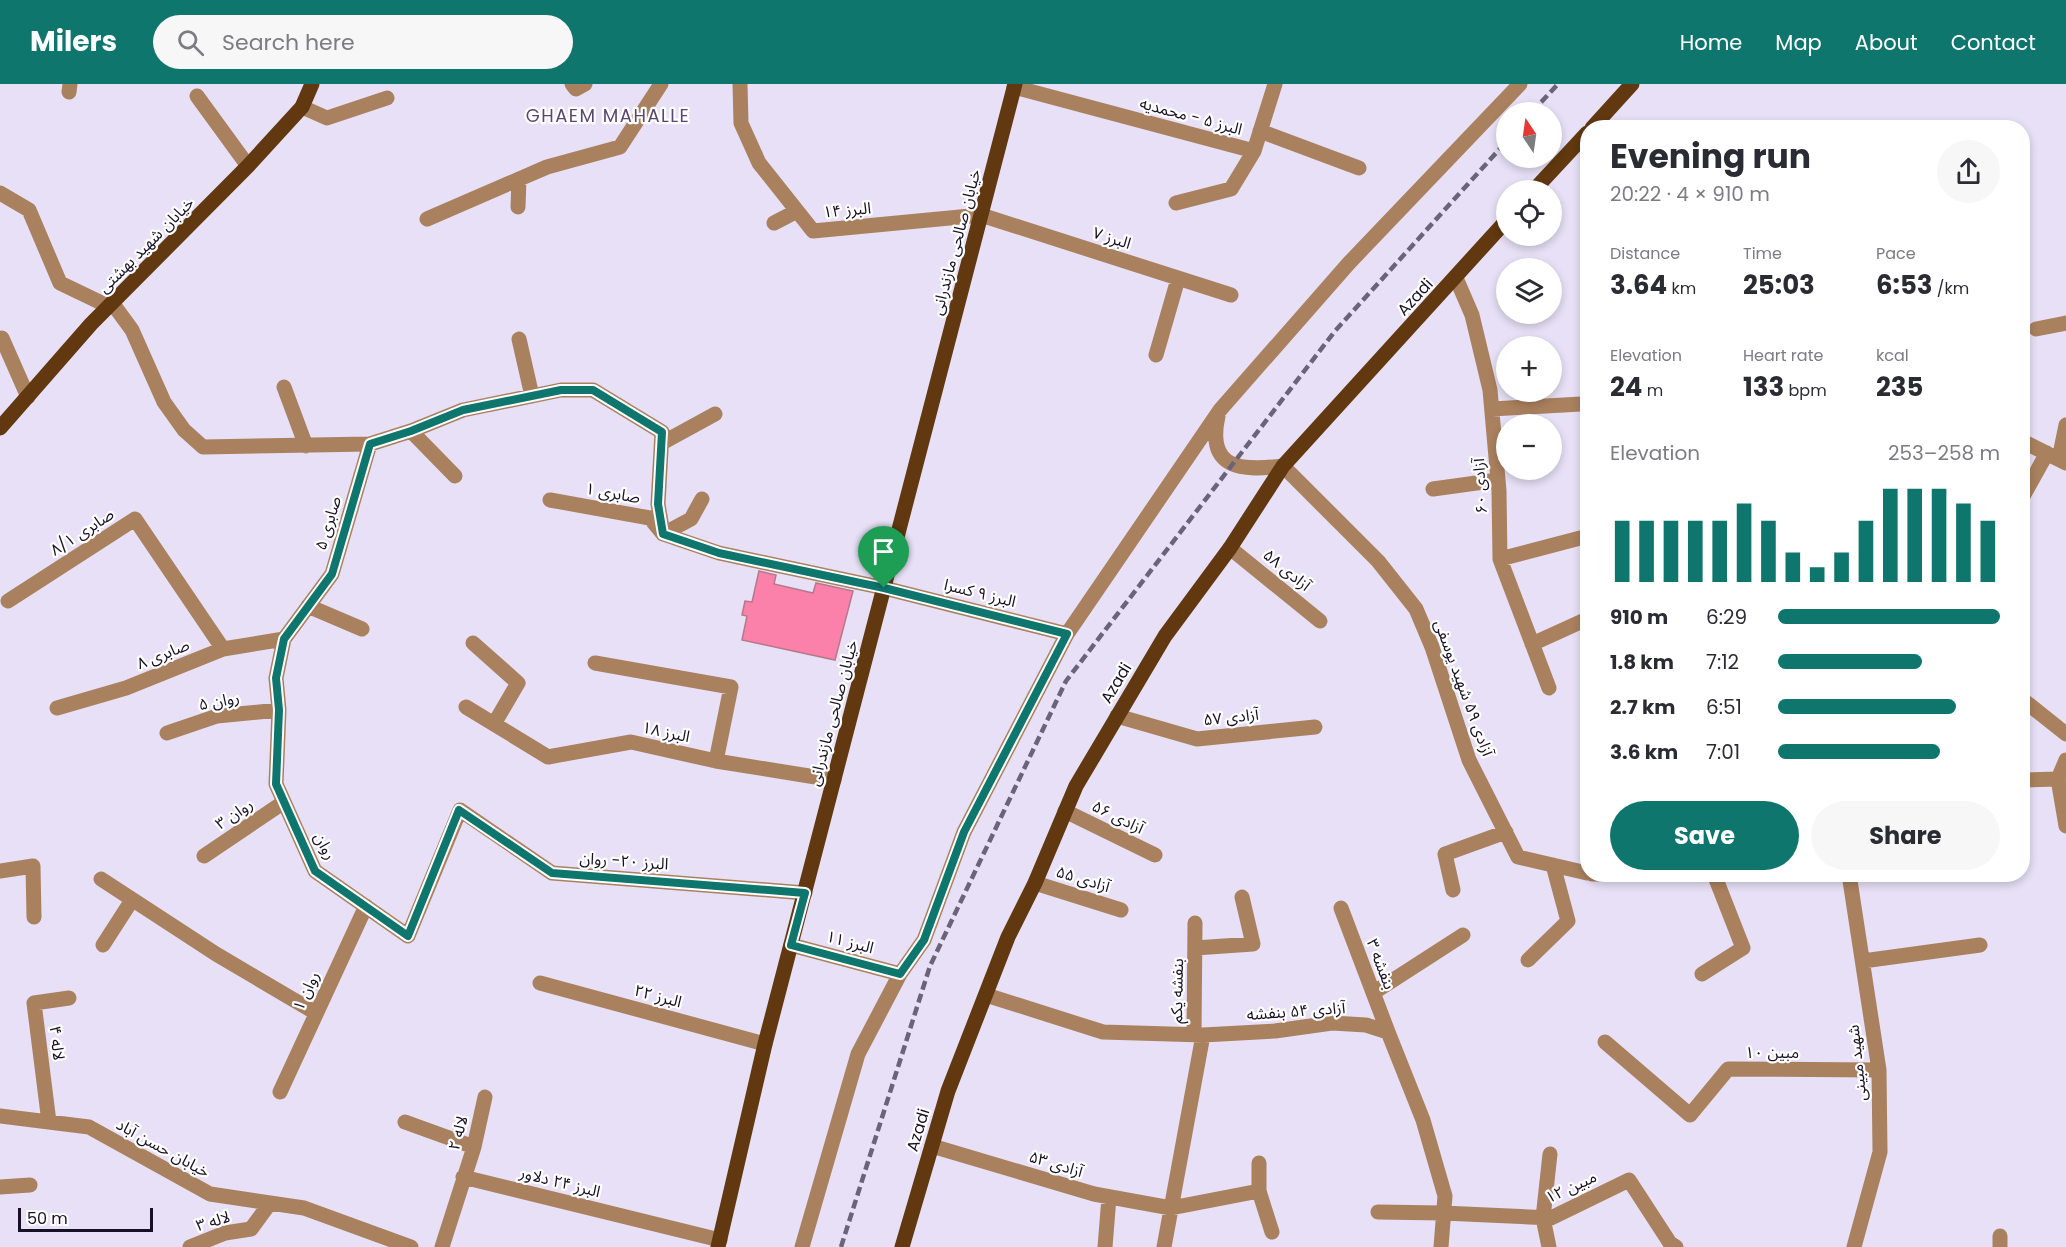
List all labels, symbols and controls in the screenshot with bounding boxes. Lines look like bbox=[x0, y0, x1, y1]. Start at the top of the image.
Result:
search box bbox=[153, 15, 573, 69]
text: Milers bbox=[30, 22, 117, 61]
icon: search bbox=[174, 26, 207, 59]
text: Search here bbox=[222, 27, 355, 58]
text: Home bbox=[1680, 28, 1742, 57]
text: Map bbox=[1775, 28, 1822, 57]
text: About bbox=[1855, 28, 1918, 57]
text: Contact bbox=[1951, 28, 2036, 57]
street label: البرز ۵ - محمدیه bbox=[1137, 91, 1245, 141]
north arrow bbox=[1496, 102, 1562, 168]
map controls bbox=[1496, 102, 1562, 480]
district label: GHAEM MAHALLE bbox=[526, 103, 690, 128]
text: Evening run bbox=[1610, 133, 1811, 180]
button: share bbox=[1937, 140, 2000, 203]
street label: خیابان صالحی مازندرانی bbox=[925, 166, 987, 318]
button: locate bbox=[1496, 180, 1562, 246]
text: 20:22 · 4 × 910 m bbox=[1610, 180, 1770, 208]
street label: خیابان شهید بهشتی bbox=[93, 192, 199, 298]
street label: البرز ۱۴ bbox=[822, 196, 872, 224]
street label: البرز ۷ bbox=[1090, 221, 1134, 255]
text: Distance bbox=[1610, 242, 1680, 265]
text: Time bbox=[1743, 242, 1782, 265]
text: Pace bbox=[1876, 242, 1916, 265]
button: layers bbox=[1496, 258, 1562, 324]
text: 3.64 bbox=[1610, 267, 1667, 303]
text: 25:03 bbox=[1743, 267, 1815, 303]
text: 6:53 bbox=[1876, 267, 1933, 303]
street label: Azadi bbox=[1392, 273, 1438, 321]
text: km bbox=[1667, 277, 1696, 300]
text: /km bbox=[1933, 277, 1969, 300]
button: + bbox=[1496, 336, 1562, 402]
text: Elevation bbox=[1610, 344, 1682, 367]
text: Heart rate bbox=[1743, 344, 1823, 367]
text: kcal bbox=[1876, 344, 1909, 367]
text: 24 bbox=[1610, 369, 1642, 405]
text: 133 bbox=[1743, 369, 1784, 405]
text: 235 bbox=[1876, 369, 1923, 405]
text: m bbox=[1642, 379, 1663, 402]
text: bpm bbox=[1784, 379, 1827, 402]
button: − bbox=[1496, 414, 1562, 480]
text: Elevation bbox=[1610, 439, 1700, 467]
text: 253–258 m bbox=[1888, 439, 2000, 467]
street label: آزادی ۶۰ bbox=[1467, 456, 1493, 514]
street label: صابری ۱ bbox=[584, 477, 642, 509]
street label: صابری ۵ bbox=[309, 493, 347, 553]
street label: صابری ۸/۱ bbox=[45, 503, 119, 561]
pin bbox=[858, 526, 909, 588]
icon: arrive bbox=[867, 535, 900, 568]
street label: آزادی ۵۸ bbox=[1258, 544, 1317, 597]
street label: البرز ۹ کسرا bbox=[942, 573, 1018, 613]
text: 910 m bbox=[1610, 603, 1668, 631]
text: 6:29 bbox=[1706, 603, 1747, 631]
street label: آزادی ۵۹ شهید یوسفی bbox=[1429, 617, 1500, 761]
street label: صابری ۸ bbox=[133, 633, 193, 675]
street label: خیابان صالحی مازندرانی bbox=[802, 637, 864, 789]
text: 1.8 km bbox=[1610, 648, 1674, 676]
text: 7:12 bbox=[1706, 648, 1739, 676]
street label: Azadi bbox=[1095, 658, 1137, 708]
street label: روان ۵ bbox=[197, 686, 241, 716]
text: 2.7 km bbox=[1610, 693, 1676, 721]
text: 6:51 bbox=[1706, 693, 1742, 721]
street label: آزادی ۵۷ bbox=[1202, 703, 1261, 731]
street label: البرز ۱۸ bbox=[640, 716, 692, 748]
text: 3.6 km bbox=[1610, 738, 1678, 766]
text: 7:01 bbox=[1706, 738, 1740, 766]
street label: روان ۳ bbox=[210, 793, 258, 835]
street label: آزادی ۵۶ bbox=[1088, 795, 1149, 840]
button: Save bbox=[1610, 801, 1799, 870]
button: Share bbox=[1811, 801, 2000, 870]
street label: روان bbox=[308, 828, 342, 864]
street label: البرز ۲۰- روان bbox=[579, 846, 669, 876]
street label: آزادی ۵۵ bbox=[1053, 860, 1114, 898]
street label: البرز ۱۱ bbox=[824, 925, 876, 959]
street label: بنفشه ۳ bbox=[1361, 935, 1401, 993]
street label: بنفشه یکم bbox=[1165, 958, 1190, 1024]
street label: روان ۱ bbox=[287, 967, 325, 1015]
street label: البرز ۲۲ bbox=[632, 979, 684, 1013]
street label: آزادی ۵۴ بنفشه bbox=[1246, 996, 1347, 1026]
street label: لاله ۴ bbox=[43, 1024, 71, 1062]
street label: شهید مبینی bbox=[1842, 1024, 1872, 1102]
street label: مبین ۱۰ bbox=[1745, 1041, 1799, 1064]
street label: Azadi bbox=[901, 1106, 935, 1154]
street label: خیابان حسن آباد bbox=[112, 1113, 214, 1183]
street label: لاله ۲ bbox=[442, 1113, 474, 1153]
street label: آزادی ۵۳ bbox=[1026, 1145, 1087, 1183]
street label: البرز ۲۴ دلاور bbox=[516, 1161, 603, 1203]
street label: مبین ۱۲ bbox=[1542, 1165, 1600, 1209]
scale bar bbox=[18, 1205, 153, 1232]
street label: لاله ۳ bbox=[193, 1205, 233, 1237]
text: 50 m bbox=[27, 1207, 68, 1230]

